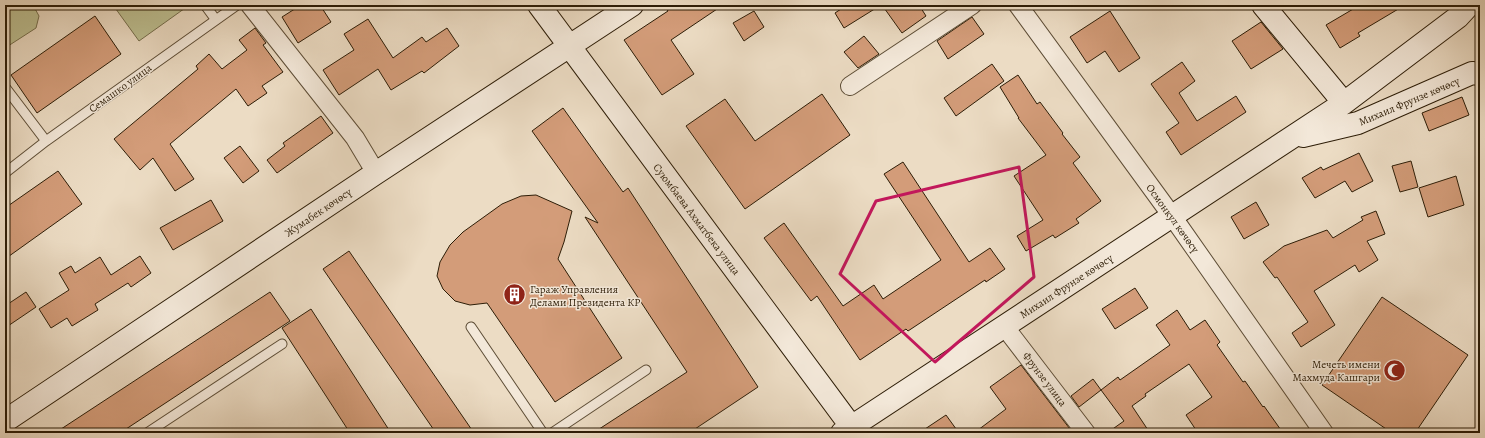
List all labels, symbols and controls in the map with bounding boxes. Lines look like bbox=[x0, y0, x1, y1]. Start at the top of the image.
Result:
street label: Семашко улица bbox=[86, 60, 156, 116]
street label: Михаил Фрунзе көчөсү bbox=[1356, 73, 1463, 130]
street label: Суюмбаева Ахматбека улица bbox=[650, 160, 744, 279]
street label: Осмонкул көчөсү bbox=[1142, 181, 1203, 257]
street label: Жумабек көчөсү bbox=[282, 184, 355, 240]
street label: Михаил Фрунзе көчөсү bbox=[1017, 250, 1117, 322]
building icon: Гараж Управления Делами Президента КР bbox=[502, 282, 528, 308]
place label: Гараж Управления Делами Президента КР bbox=[530, 282, 640, 310]
street label: Фрунзе улица bbox=[1019, 349, 1071, 410]
place label: Мечеть имени Махмуда Кашгари bbox=[1292, 357, 1380, 385]
mosque icon: Мечеть имени Махмуда Кашгари bbox=[1382, 357, 1408, 383]

